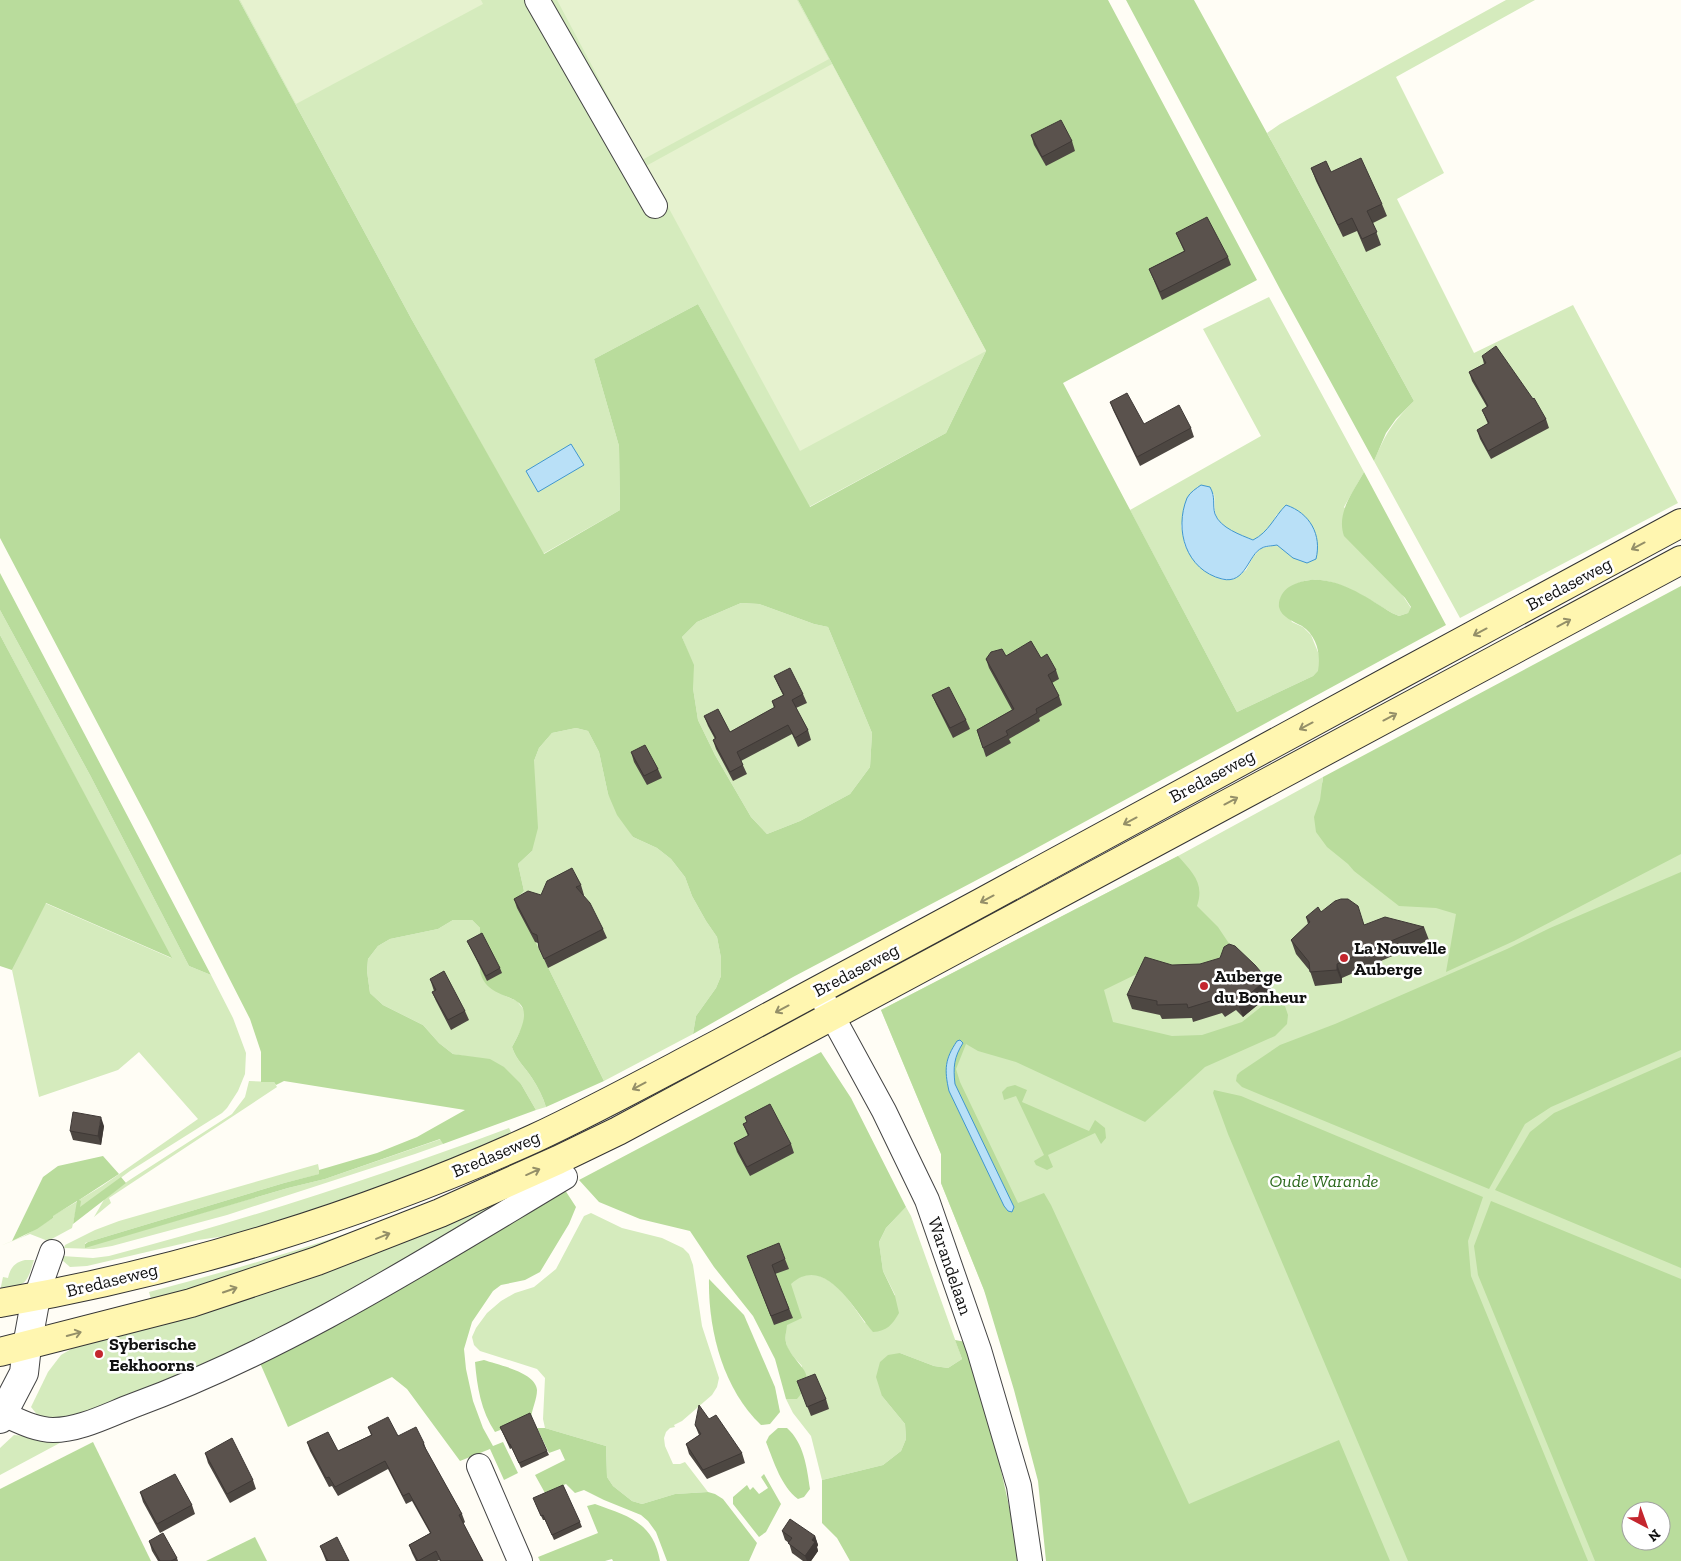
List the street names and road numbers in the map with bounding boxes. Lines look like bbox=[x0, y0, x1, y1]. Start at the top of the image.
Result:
street label: Bredaseweg bbox=[1523, 552, 1616, 616]
street label: Bredaseweg bbox=[1166, 744, 1259, 808]
street label: Bredaseweg bbox=[810, 938, 903, 1002]
street label: Bredaseweg bbox=[449, 1126, 543, 1182]
street label: Warandelaan bbox=[923, 1214, 977, 1318]
street label: Bredaseweg bbox=[64, 1258, 160, 1302]

